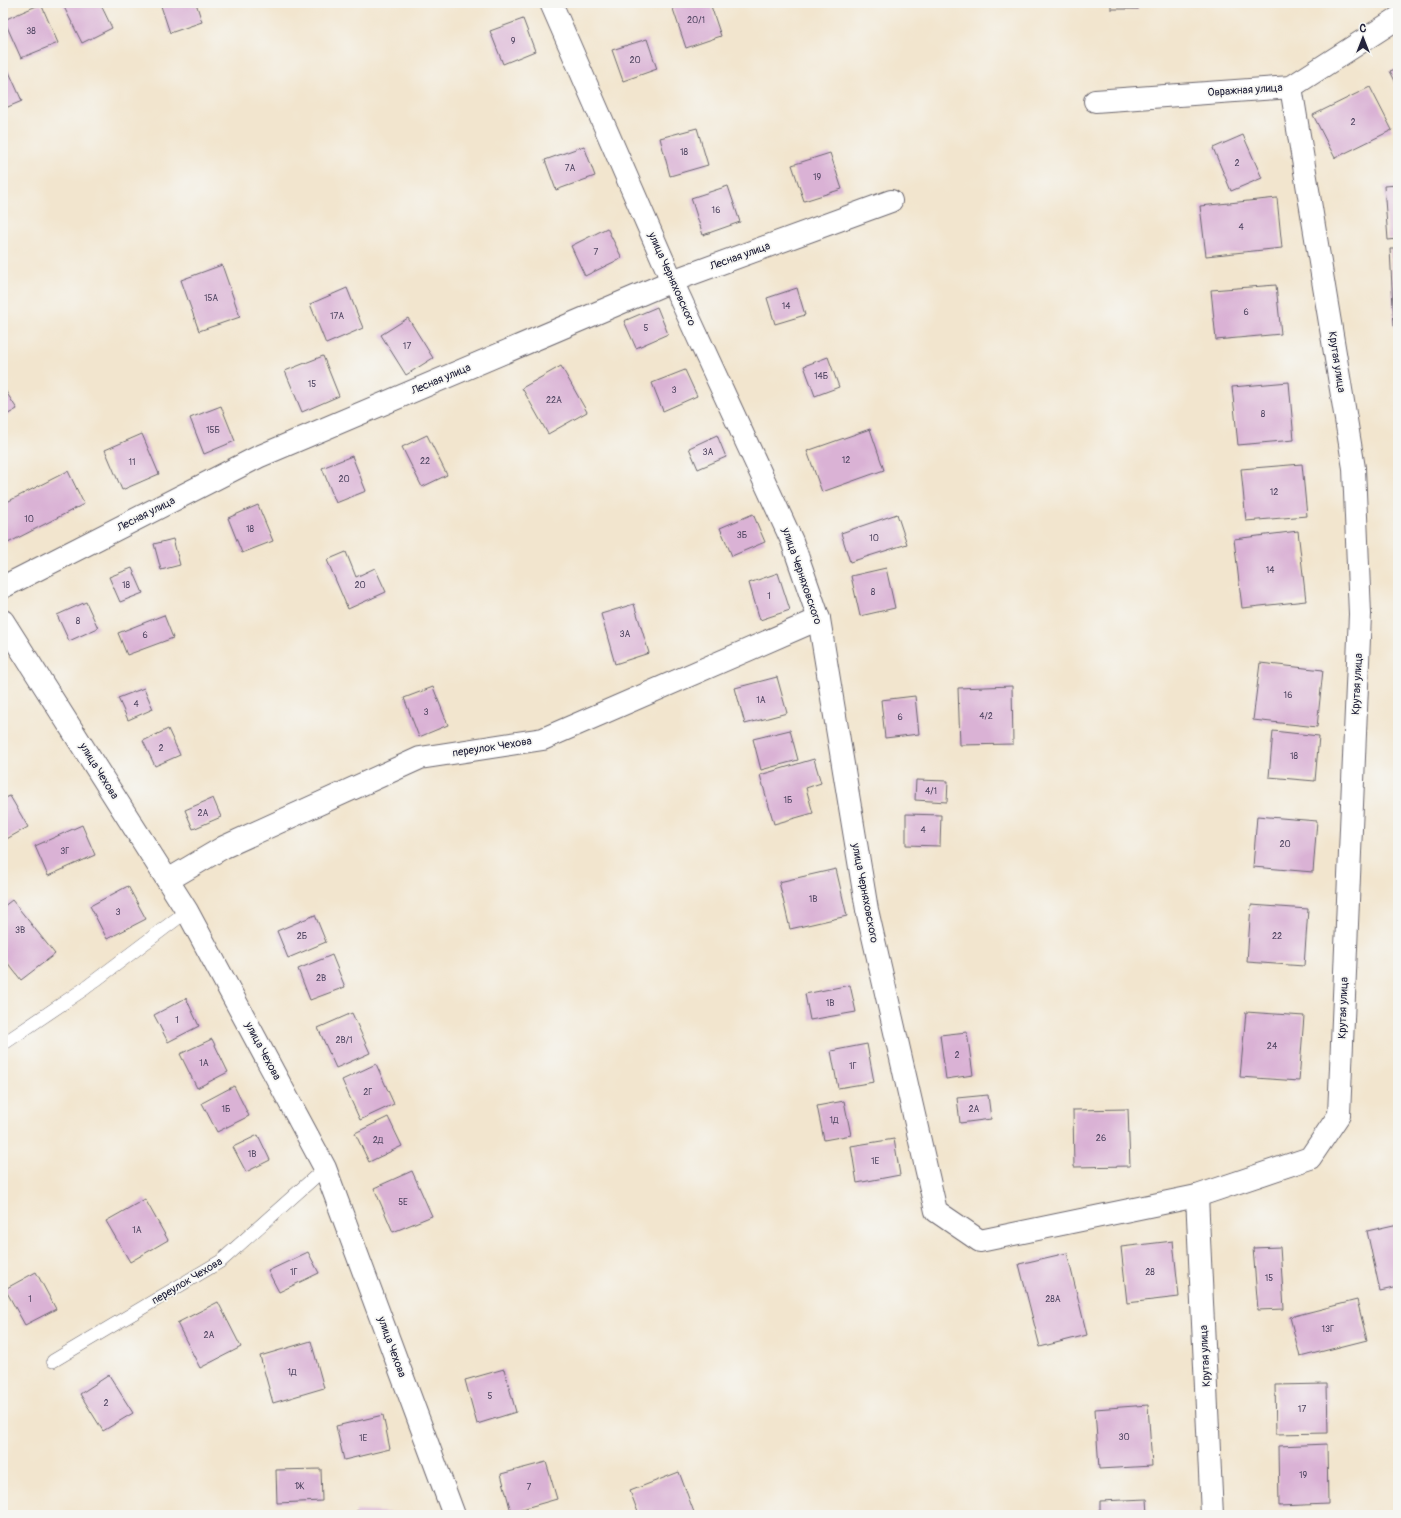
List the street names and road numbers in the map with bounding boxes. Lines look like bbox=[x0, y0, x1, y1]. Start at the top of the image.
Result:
street label: Овражная улица bbox=[1207, 81, 1283, 99]
street label: улица Черняховского bbox=[645, 229, 699, 328]
street label: Лесная улица bbox=[707, 239, 772, 273]
street label: Крутая улица bbox=[1326, 330, 1348, 394]
street label: Лесная улица bbox=[408, 361, 473, 398]
street label: Лесная улица bbox=[114, 494, 177, 535]
street label: улица Черняховского bbox=[779, 525, 825, 626]
street label: Крутая улица bbox=[1349, 653, 1365, 715]
street label: переулок Чехова bbox=[451, 734, 533, 760]
street label: улица Чехова bbox=[76, 740, 121, 801]
street label: улица Черняховского bbox=[849, 841, 881, 944]
street label: Крутая улица bbox=[1335, 977, 1351, 1039]
street label: улица Чехова bbox=[242, 1019, 284, 1082]
street label: переулок Чехова bbox=[149, 1255, 225, 1307]
street label: улица Чехова bbox=[375, 1314, 409, 1379]
street label: Крутая улица bbox=[1197, 1325, 1213, 1387]

